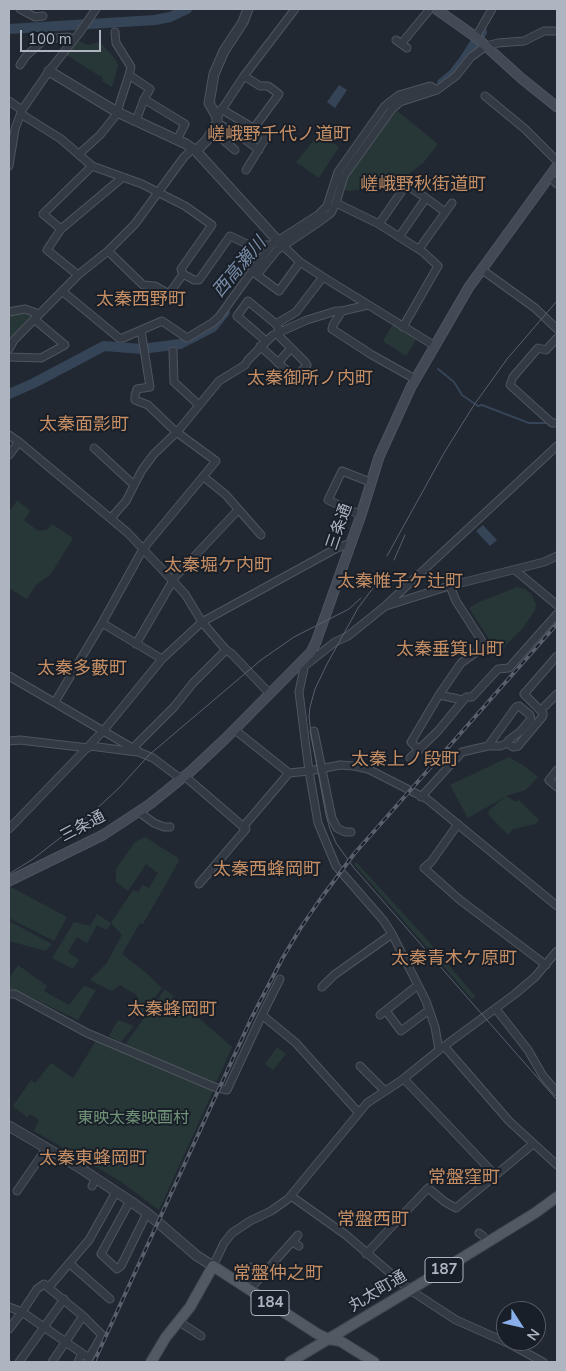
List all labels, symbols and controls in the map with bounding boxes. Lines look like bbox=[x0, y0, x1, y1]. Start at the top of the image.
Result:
scale bar bbox=[22, 20, 104, 52]
text: 100 m bbox=[28, 29, 72, 49]
district label: 嵯峨野千代ノ道町 bbox=[207, 125, 351, 147]
district label: 嵯峨野秋街道町 bbox=[360, 175, 486, 197]
water label: 西高瀬川 bbox=[209, 233, 271, 303]
district label: 太秦西野町 bbox=[96, 290, 186, 312]
district label: 太秦御所ノ内町 bbox=[247, 369, 373, 391]
district label: 太秦面影町 bbox=[39, 415, 129, 437]
street label: 三条通 bbox=[323, 501, 357, 553]
district label: 太秦堀ケ内町 bbox=[164, 556, 272, 578]
district label: 太秦帷子ケ辻町 bbox=[337, 572, 463, 594]
district label: 太秦垂箕山町 bbox=[396, 640, 504, 662]
district label: 太秦多藪町 bbox=[37, 659, 127, 681]
district label: 太秦上ノ段町 bbox=[351, 750, 459, 772]
street label: 三条通 bbox=[57, 807, 109, 847]
district label: 太秦西蜂岡町 bbox=[213, 860, 321, 882]
district label: 太秦青木ケ原町 bbox=[391, 949, 517, 971]
district label: 太秦蜂岡町 bbox=[127, 1000, 217, 1022]
park label: 東映太秦映画村 bbox=[77, 1109, 189, 1129]
district label: 太秦東蜂岡町 bbox=[39, 1149, 147, 1171]
district label: 常盤窪町 bbox=[428, 1168, 500, 1190]
district label: 常盤西町 bbox=[337, 1210, 409, 1232]
road number: 187 bbox=[425, 1258, 463, 1282]
district label: 常盤仲之町 bbox=[233, 1264, 323, 1286]
street label: 丸太町通 bbox=[346, 1267, 410, 1317]
road number: 184 bbox=[251, 1290, 289, 1316]
north arrow bbox=[496, 1301, 546, 1351]
text: N bbox=[522, 1325, 544, 1344]

